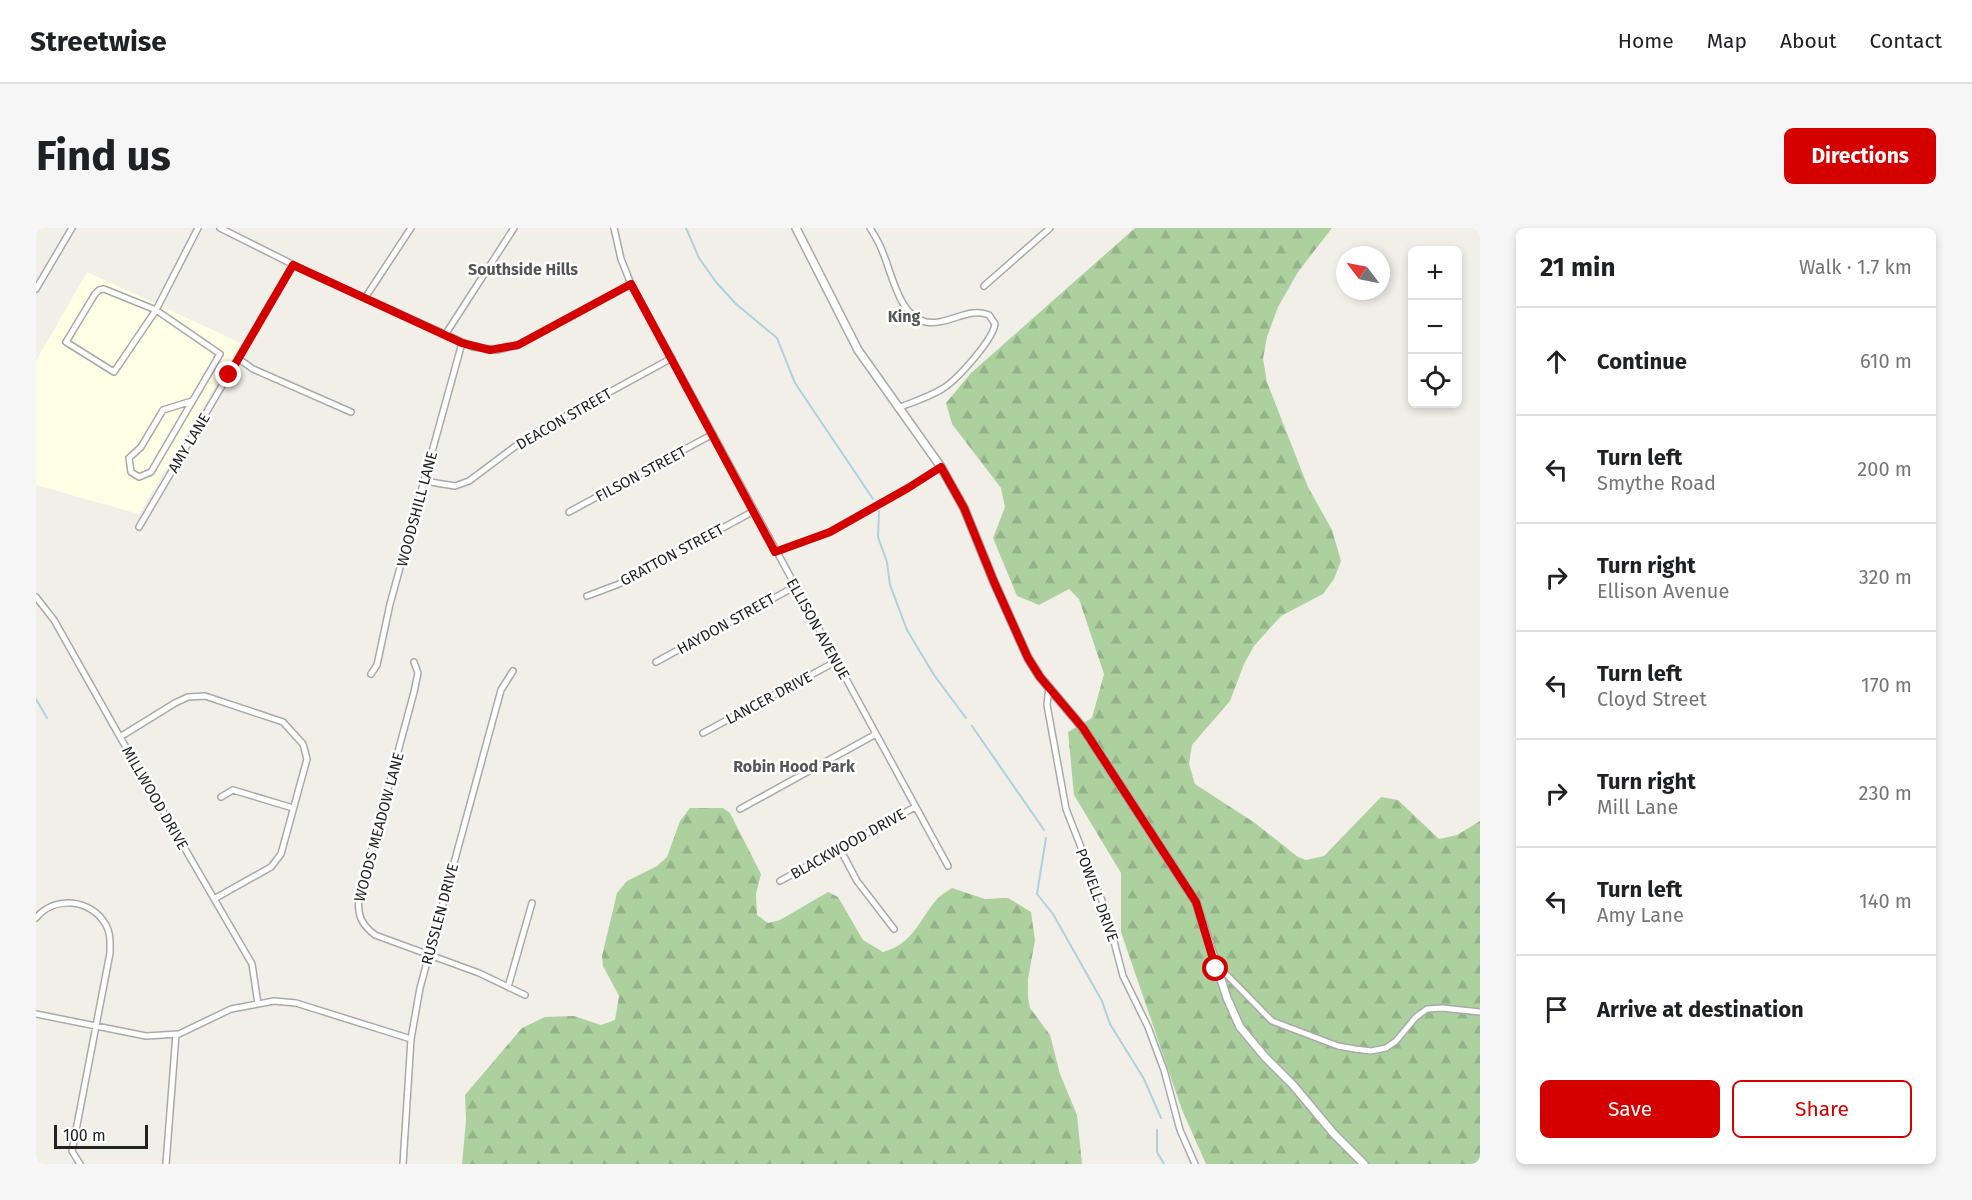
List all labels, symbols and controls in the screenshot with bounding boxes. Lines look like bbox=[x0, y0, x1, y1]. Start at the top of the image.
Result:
text: Streetwise bbox=[30, 25, 167, 58]
text: Home bbox=[1618, 28, 1674, 54]
text: Map bbox=[1707, 28, 1747, 54]
text: About bbox=[1780, 28, 1837, 54]
text: Contact bbox=[1870, 28, 1942, 54]
button: Directions bbox=[1784, 128, 1936, 184]
text: Find us bbox=[36, 131, 171, 181]
north arrow bbox=[1336, 246, 1390, 300]
map controls bbox=[1408, 246, 1462, 408]
button: + bbox=[1408, 246, 1462, 300]
text: 21 min bbox=[1540, 252, 1615, 283]
text: Walk · 1.7 km bbox=[1799, 255, 1912, 279]
district label: Southside Hills bbox=[468, 260, 578, 279]
button: − bbox=[1408, 300, 1462, 354]
district label: King bbox=[888, 307, 921, 326]
icon: ahead bbox=[1540, 345, 1573, 378]
text: Continue bbox=[1597, 348, 1687, 375]
text: 610 m bbox=[1860, 349, 1912, 373]
button: locate bbox=[1408, 354, 1462, 408]
route end bbox=[215, 361, 241, 387]
street label: DEACON STREET bbox=[513, 384, 615, 454]
street label: AMY LANE bbox=[164, 410, 214, 476]
street label: FILSON STREET bbox=[592, 442, 690, 505]
text: Turn left bbox=[1597, 444, 1682, 471]
street label: WOODSHILL LANE bbox=[393, 449, 441, 569]
icon: left bbox=[1540, 453, 1573, 486]
text: 200 m bbox=[1857, 457, 1912, 481]
text: Smythe Road bbox=[1597, 471, 1716, 495]
street label: GRATTON STREET bbox=[617, 520, 727, 590]
text: Turn right bbox=[1597, 552, 1696, 579]
icon: right bbox=[1540, 561, 1573, 594]
text: 320 m bbox=[1859, 565, 1912, 589]
street label: ELLISON AVENUE bbox=[783, 575, 853, 683]
text: Ellison Avenue bbox=[1597, 579, 1729, 603]
street label: HAYDON STREET bbox=[674, 590, 778, 658]
text: Turn left bbox=[1597, 660, 1682, 687]
street label: LANCER DRIVE bbox=[723, 668, 815, 728]
icon: left bbox=[1540, 669, 1573, 702]
text: 170 m bbox=[1861, 673, 1912, 697]
text: Cloyd Street bbox=[1597, 687, 1707, 711]
street label: MILLWOOD DRIVE bbox=[118, 743, 192, 853]
street label: WOODS MEADOW LANE bbox=[350, 750, 408, 904]
district label: Robin Hood Park bbox=[733, 757, 855, 776]
text: Turn right bbox=[1597, 768, 1696, 795]
icon: right bbox=[1540, 777, 1573, 810]
text: 230 m bbox=[1859, 781, 1912, 805]
text: Mill Lane bbox=[1597, 795, 1678, 819]
street label: BLACKWOOD DRIVE bbox=[787, 805, 909, 883]
street label: POWELL DRIVE bbox=[1072, 846, 1122, 944]
street label: RUSSLEN DRIVE bbox=[418, 861, 462, 967]
text: Turn left bbox=[1597, 876, 1682, 903]
icon: left bbox=[1540, 885, 1573, 918]
text: 140 m bbox=[1859, 889, 1912, 913]
text: Amy Lane bbox=[1597, 903, 1684, 927]
route start bbox=[1202, 955, 1228, 981]
icon: arrive bbox=[1540, 993, 1573, 1026]
text: Arrive at destination bbox=[1597, 996, 1804, 1023]
button: Save bbox=[1540, 1080, 1720, 1138]
button: Share bbox=[1732, 1080, 1912, 1138]
scale bar bbox=[54, 1122, 148, 1150]
text: 100 m bbox=[63, 1126, 106, 1145]

